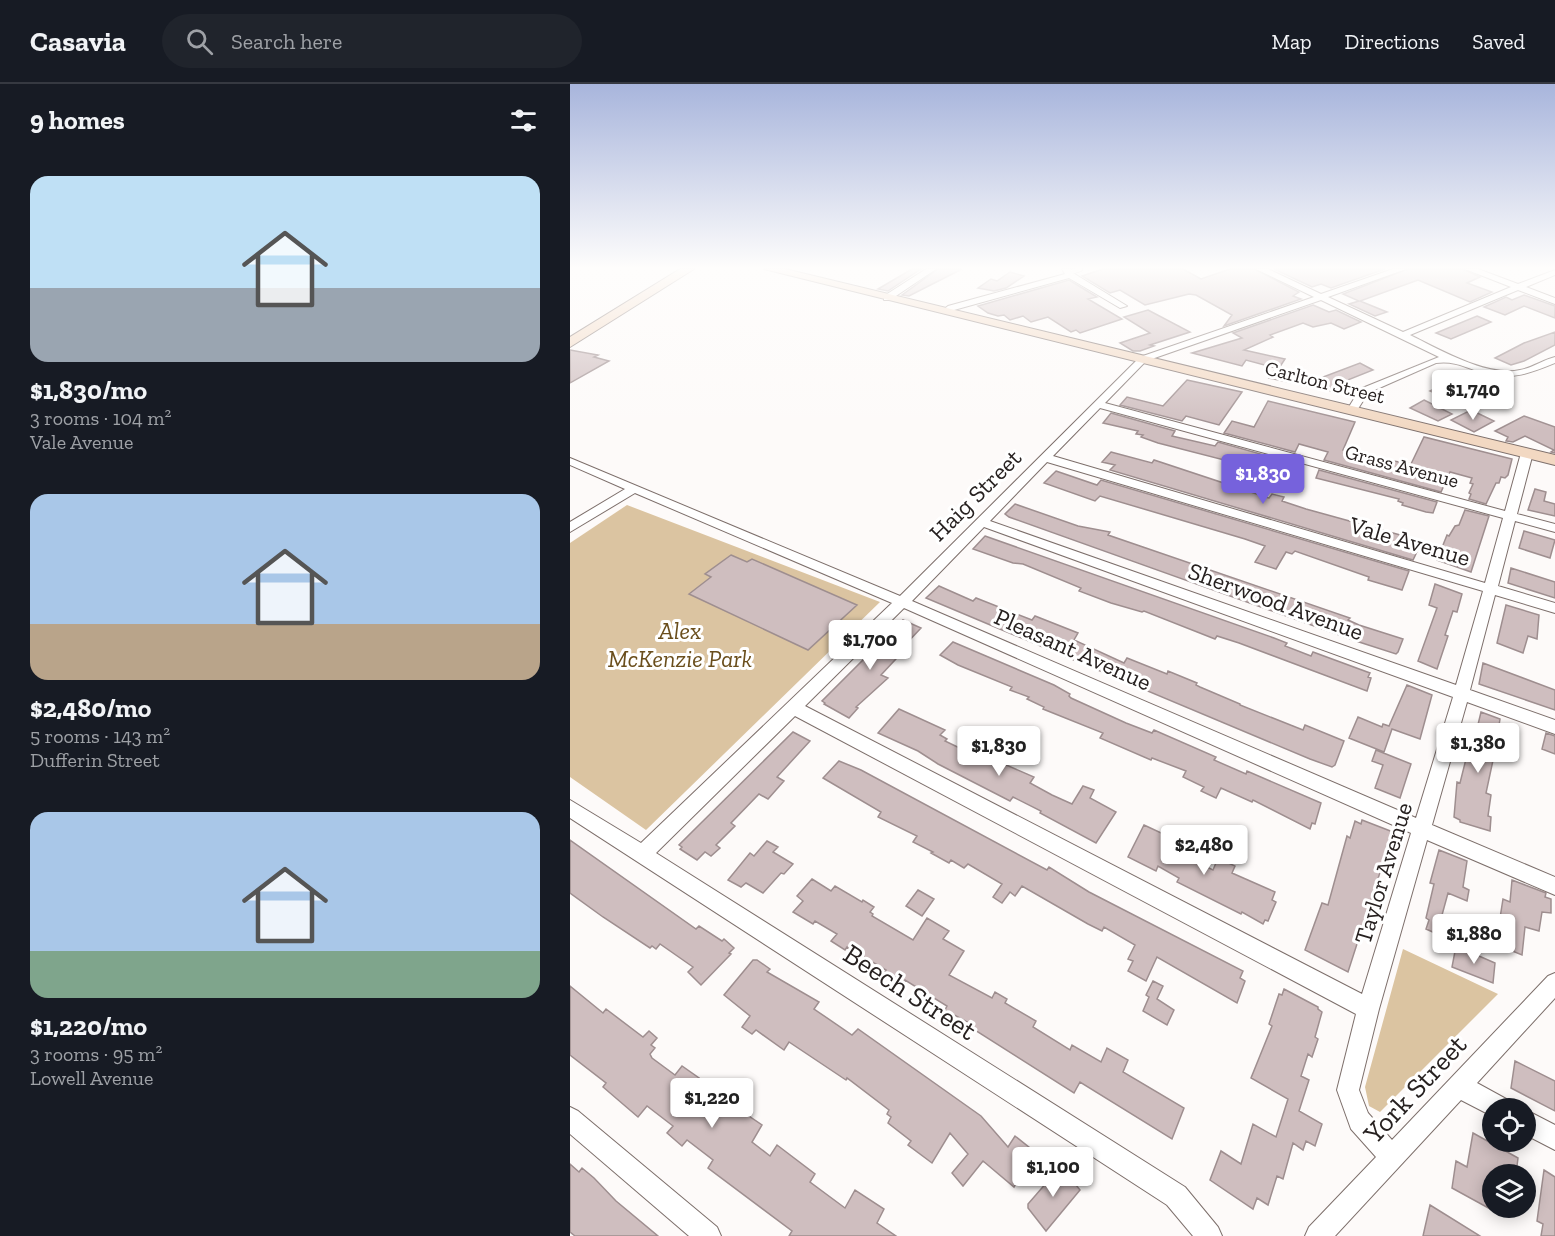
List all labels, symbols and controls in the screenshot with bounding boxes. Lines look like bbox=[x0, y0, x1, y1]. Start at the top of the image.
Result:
search box bbox=[162, 14, 582, 68]
text: Casavia bbox=[30, 25, 126, 58]
icon: search bbox=[183, 25, 216, 58]
text: Search here bbox=[231, 28, 342, 55]
text: Map bbox=[1272, 29, 1312, 54]
text: Directions bbox=[1345, 29, 1439, 54]
text: Saved bbox=[1472, 29, 1525, 54]
text: 9 homes bbox=[30, 104, 125, 136]
icon: filters bbox=[507, 104, 540, 137]
icon: home bbox=[231, 215, 339, 323]
street label: Carlton Street bbox=[1263, 356, 1388, 409]
pin: $1,740 bbox=[1424, 370, 1522, 421]
text: $1,830/mo bbox=[30, 374, 147, 406]
text: $1,740 bbox=[1446, 377, 1500, 401]
text: 3 rooms · 104 m² bbox=[30, 406, 171, 430]
text: Vale Avenue bbox=[30, 430, 133, 454]
street label: Grass Avenue bbox=[1343, 439, 1461, 493]
street label: Haig Street bbox=[923, 443, 1027, 547]
pin: $1,830 bbox=[1214, 454, 1312, 505]
text: $1,830 bbox=[1235, 461, 1291, 485]
street label: Vale Avenue bbox=[1345, 510, 1474, 572]
icon: home bbox=[231, 533, 339, 641]
street label: Sherwood Avenue bbox=[1184, 556, 1368, 646]
street label: Pleasant Avenue bbox=[990, 601, 1156, 697]
park label: Alex McKenzie Park bbox=[608, 616, 753, 673]
pin: $1,700 bbox=[821, 620, 919, 671]
text: $1,700 bbox=[843, 627, 897, 651]
text: $2,480/mo bbox=[30, 692, 151, 724]
pin: $1,380 bbox=[1429, 723, 1527, 774]
text: 5 rooms · 143 m² bbox=[30, 724, 170, 748]
pin: $1,830 bbox=[950, 726, 1048, 777]
text: $1,380 bbox=[1450, 730, 1506, 754]
text: $1,830 bbox=[971, 733, 1027, 757]
text: Dufferin Street bbox=[30, 748, 160, 772]
street label: Taylor Avenue bbox=[1348, 799, 1418, 947]
pin: $2,480 bbox=[1155, 825, 1253, 876]
text: $2,480 bbox=[1175, 832, 1233, 856]
icon: home bbox=[231, 851, 339, 959]
pin: $1,880 bbox=[1425, 914, 1523, 965]
text: $1,880 bbox=[1446, 921, 1502, 945]
street label: Beech Street bbox=[837, 937, 983, 1047]
text: $1,220/mo bbox=[30, 1010, 147, 1042]
street label: York Street bbox=[1356, 1028, 1474, 1151]
text: 3 rooms · 95 m² bbox=[30, 1042, 162, 1066]
text: Lowell Avenue bbox=[30, 1066, 153, 1090]
pin: $1,220 bbox=[663, 1078, 761, 1129]
text: $1,220 bbox=[684, 1085, 740, 1109]
map controls bbox=[1482, 1098, 1536, 1218]
button: locate bbox=[1482, 1098, 1536, 1152]
pin: $1,100 bbox=[1004, 1147, 1102, 1198]
text: $1,100 bbox=[1026, 1154, 1080, 1178]
button: layers bbox=[1482, 1164, 1536, 1218]

